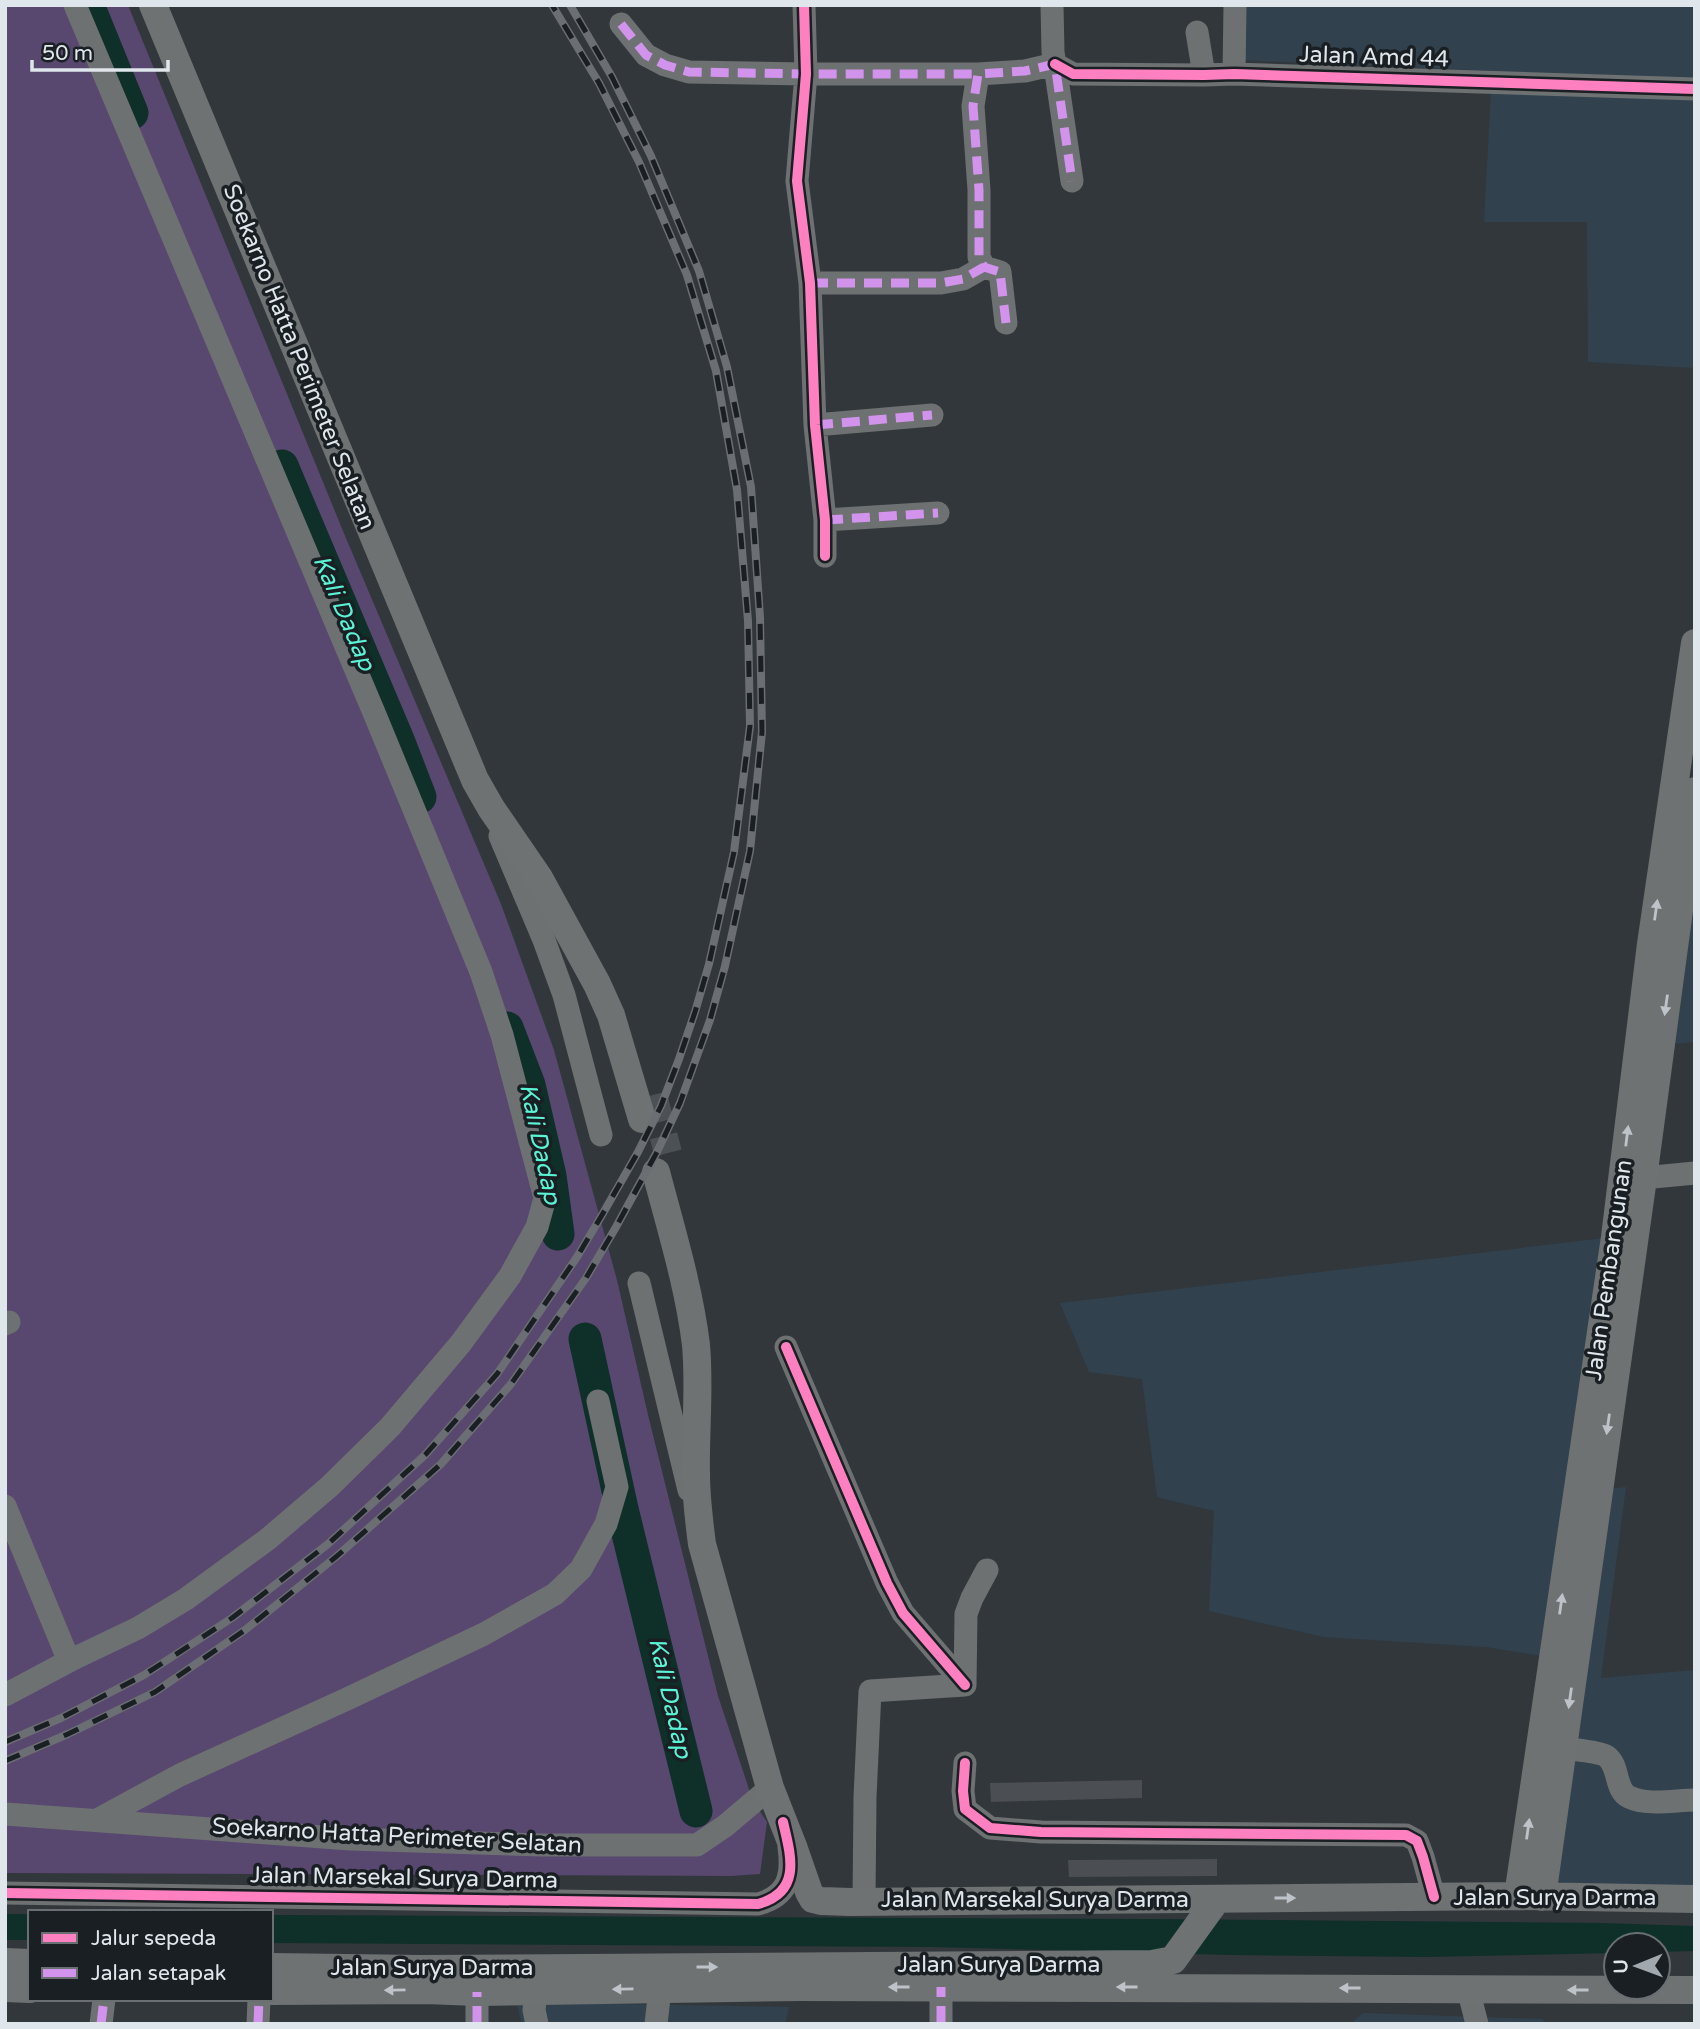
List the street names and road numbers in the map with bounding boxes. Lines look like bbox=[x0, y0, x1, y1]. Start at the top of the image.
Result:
street label: Jalan Amd 44 bbox=[1299, 40, 1449, 74]
street label: Soekarno Hatta Perimeter Selatan bbox=[217, 180, 381, 534]
street label: Jalan Pembangunan bbox=[1580, 1158, 1638, 1382]
street label: Soekarno Hatta Perimeter Selatan bbox=[211, 1812, 583, 1860]
street label: Jalan Marsekal Surya Darma bbox=[250, 1861, 558, 1895]
street label: Jalan Surya Darma bbox=[1454, 1884, 1657, 1912]
street label: Jalan Marsekal Surya Darma bbox=[881, 1886, 1189, 1914]
street label: Jalan Surya Darma bbox=[898, 1951, 1101, 1979]
street label: Jalan Surya Darma bbox=[331, 1954, 534, 1982]

